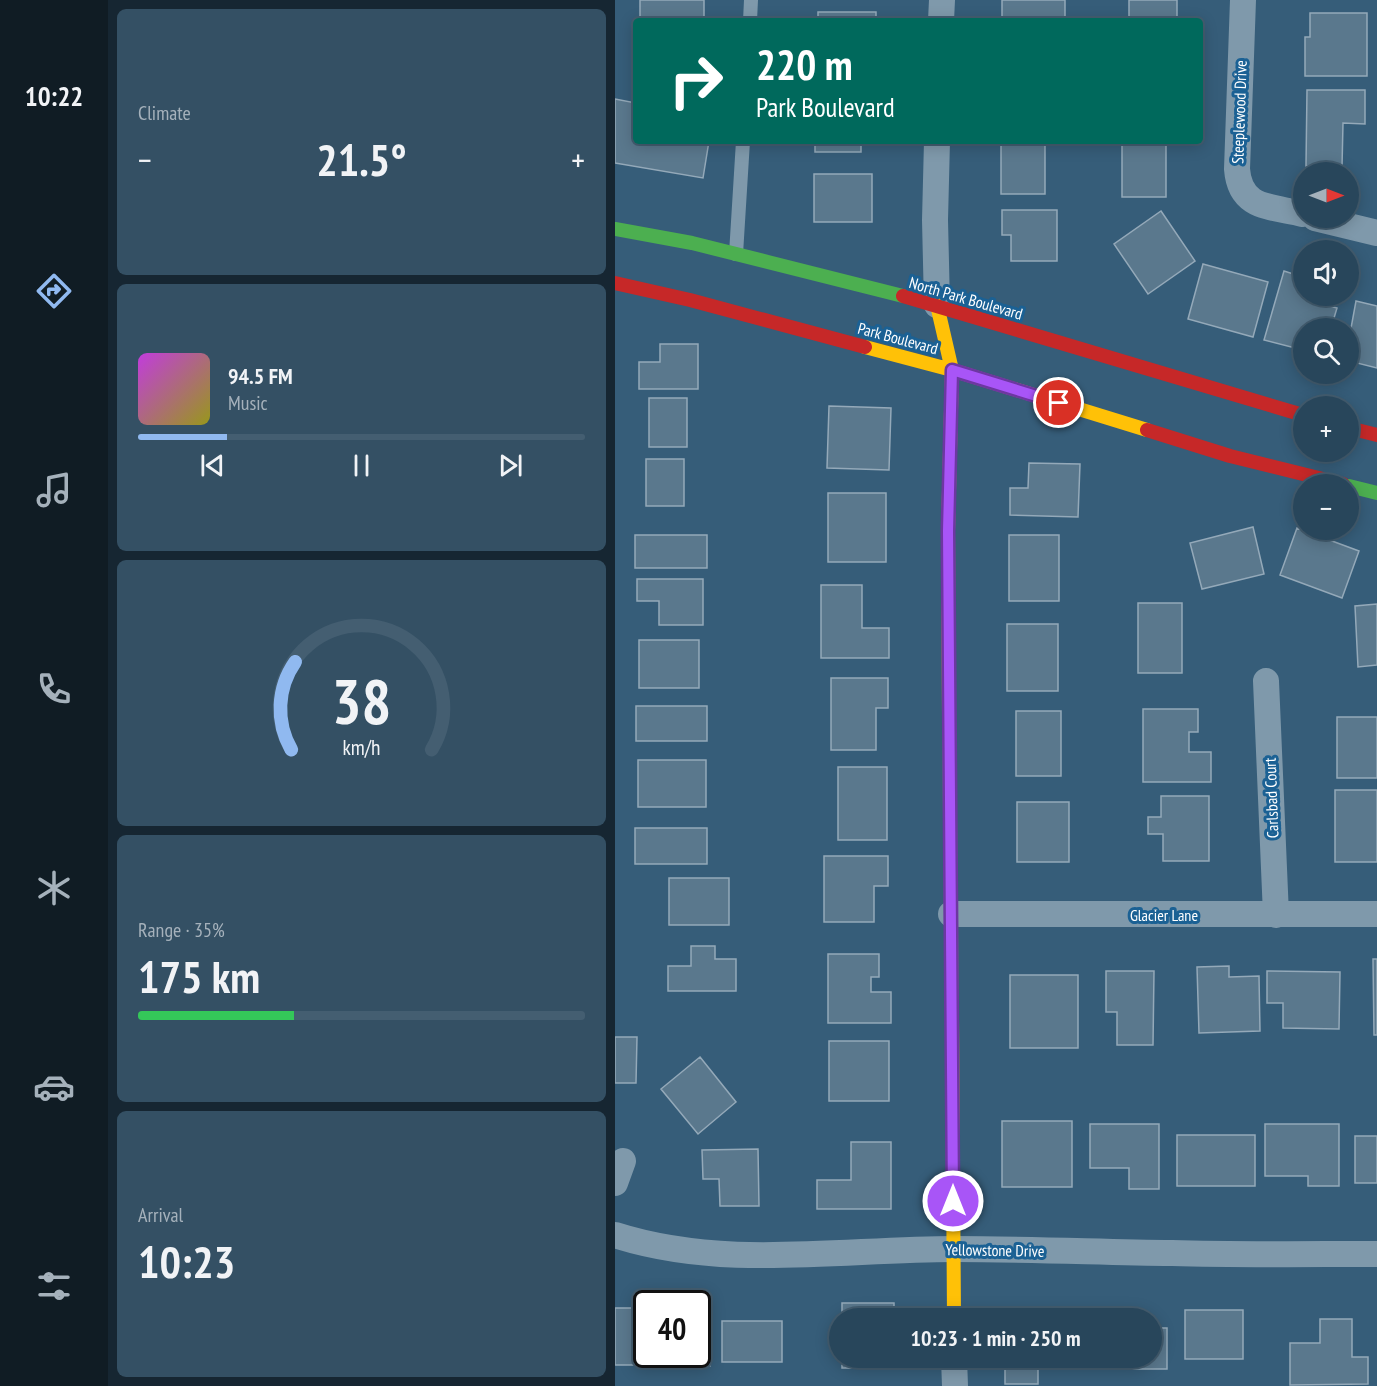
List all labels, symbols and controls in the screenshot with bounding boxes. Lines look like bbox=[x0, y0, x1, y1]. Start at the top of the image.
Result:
text: 220 m bbox=[756, 37, 853, 92]
icon: right bbox=[657, 42, 735, 120]
street label: Steeplewood Drive bbox=[1227, 60, 1251, 164]
text: 10:22 bbox=[25, 79, 83, 113]
text: Park Boulevard bbox=[756, 90, 895, 124]
text: Climate bbox=[138, 100, 191, 126]
text: 21.5° bbox=[316, 130, 407, 188]
text: − bbox=[138, 138, 152, 181]
text: + bbox=[571, 138, 585, 181]
north arrow bbox=[1293, 162, 1359, 228]
map controls bbox=[1293, 162, 1359, 540]
button: sound bbox=[1293, 240, 1359, 306]
icon: directions bbox=[33, 270, 75, 312]
street label: North Park Boulevard bbox=[907, 272, 1025, 324]
street label: Park Boulevard bbox=[856, 318, 940, 358]
button: search bbox=[1293, 318, 1359, 384]
text: 94.5 FM bbox=[228, 362, 293, 390]
pin bbox=[1033, 377, 1084, 428]
icon: arrive bbox=[1042, 386, 1075, 419]
text: Music bbox=[228, 390, 268, 416]
button: + bbox=[1293, 396, 1359, 462]
icon: previous bbox=[196, 449, 229, 482]
icon: pause bbox=[345, 449, 378, 482]
icon: next bbox=[494, 449, 527, 482]
icon: music bbox=[33, 469, 75, 511]
button: − bbox=[1293, 474, 1359, 540]
text: 38 bbox=[332, 660, 391, 741]
icon: phone bbox=[33, 668, 75, 710]
text: km/h bbox=[342, 733, 381, 761]
street label: Carlsbad Court bbox=[1260, 757, 1282, 839]
icon: climate bbox=[33, 867, 75, 909]
street label: Glacier Lane bbox=[1130, 905, 1198, 925]
text: Range · 35% bbox=[138, 917, 225, 943]
text: 175 km bbox=[138, 947, 260, 1005]
icon: car bbox=[33, 1066, 75, 1108]
position arrow bbox=[921, 1169, 985, 1233]
text: Arrival bbox=[138, 1202, 183, 1228]
text: 10:23 bbox=[138, 1232, 235, 1290]
street label: Yellowstone Drive bbox=[945, 1239, 1045, 1261]
icon: filters bbox=[33, 1265, 75, 1307]
speed limit sign: 40 bbox=[633, 1290, 711, 1368]
text: 10:23 · 1 min · 250 m bbox=[910, 1324, 1081, 1352]

